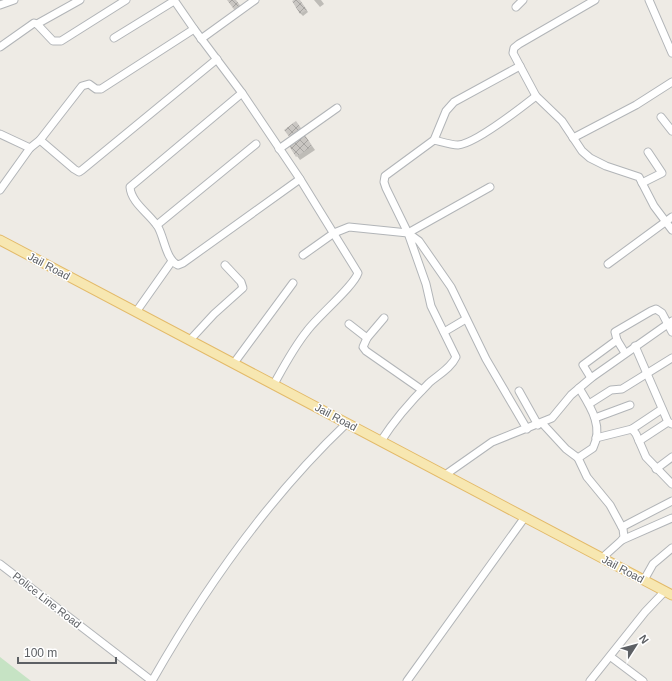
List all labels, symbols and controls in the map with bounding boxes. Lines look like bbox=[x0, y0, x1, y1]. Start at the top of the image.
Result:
street label: Jail Road bbox=[26, 250, 72, 282]
street label: Jail Road bbox=[313, 401, 359, 433]
street label: Jail Road bbox=[600, 553, 646, 585]
street label: Police Line Road bbox=[11, 570, 83, 630]
north arrow bbox=[616, 625, 656, 665]
text: N bbox=[637, 632, 651, 646]
scale bar bbox=[18, 639, 116, 665]
text: 100 m bbox=[24, 646, 57, 660]

